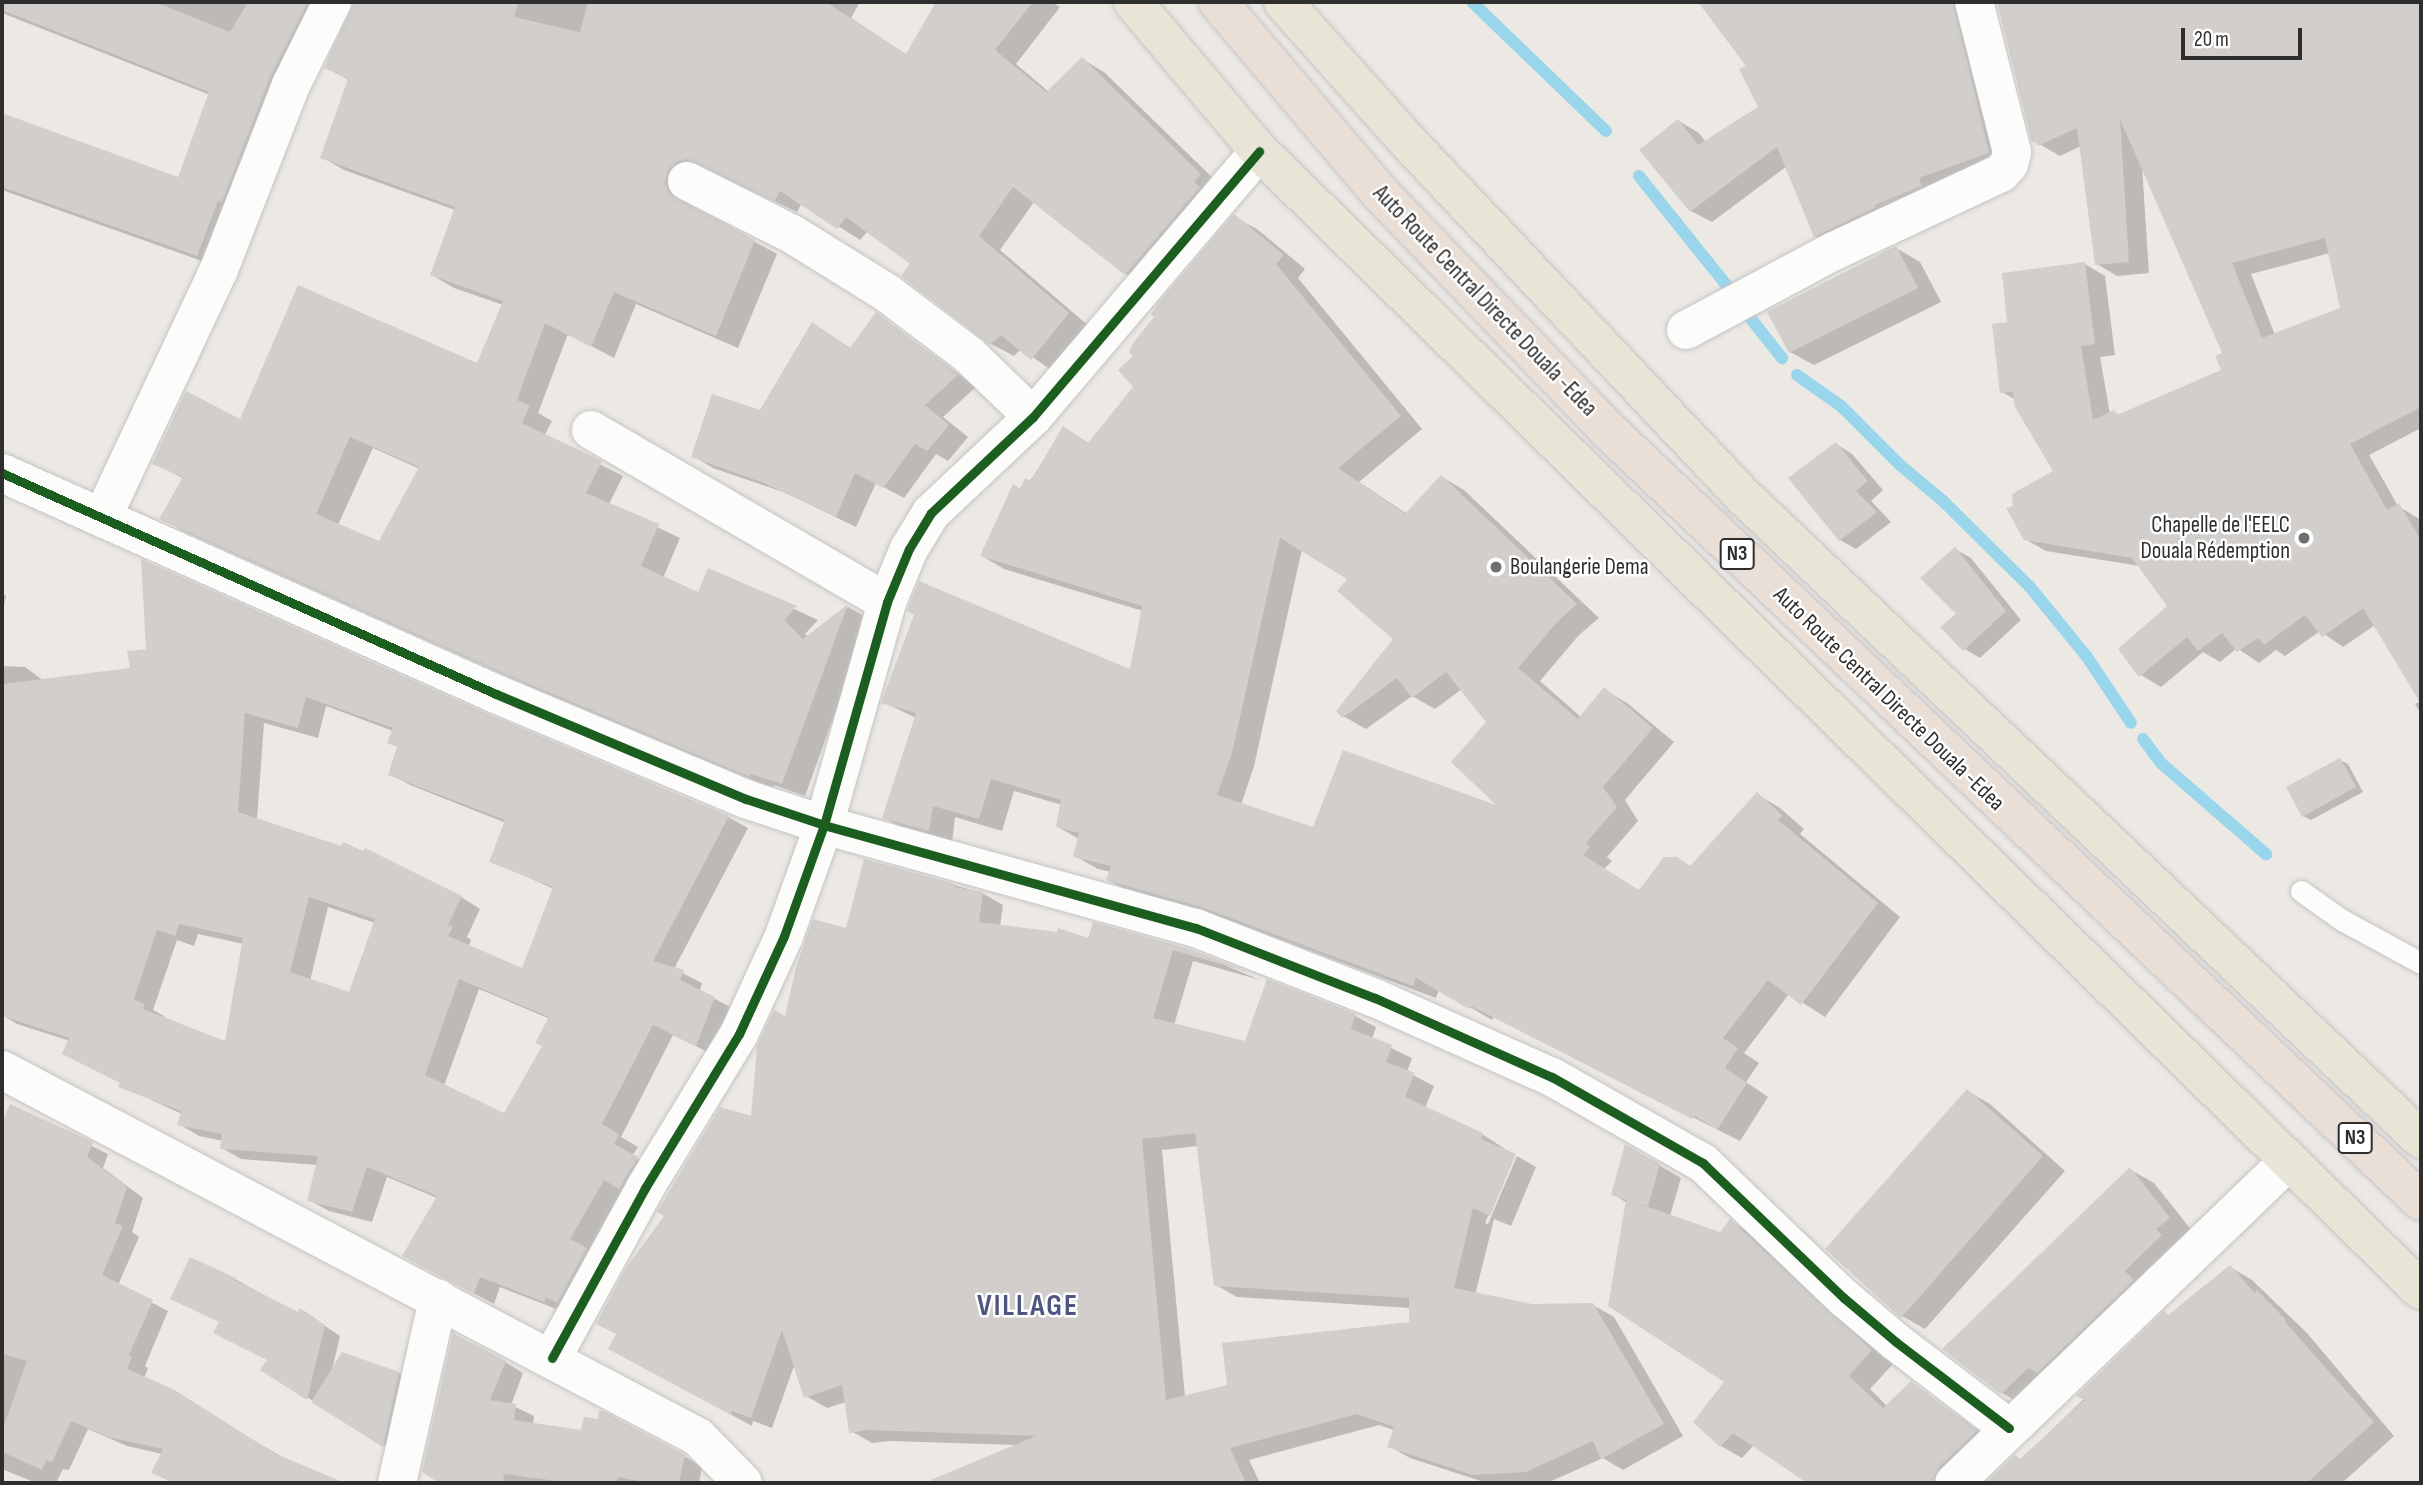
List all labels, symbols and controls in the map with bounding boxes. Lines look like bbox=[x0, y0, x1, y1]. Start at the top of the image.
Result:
scale bar bbox=[2185, 14, 2306, 58]
text: 20 m bbox=[2194, 27, 2229, 52]
street label: Auto Route Central Directe Douala -Edea bbox=[1367, 180, 1603, 422]
place label: Chapelle de l'EELC Douala Rédemption bbox=[2140, 511, 2290, 565]
marker: Chapelle de l'EELC Douala Rédemption bbox=[2296, 530, 2312, 546]
road number: N3 bbox=[1720, 536, 1754, 572]
place label: Boulangerie Dema bbox=[1510, 553, 1649, 581]
marker: Boulangerie Dema bbox=[1488, 559, 1504, 575]
street label: Auto Route Central Directe Douala -Edea bbox=[1768, 581, 2010, 817]
road number: N3 bbox=[2338, 1120, 2372, 1156]
district label: VILLAGE bbox=[978, 1288, 1078, 1324]

